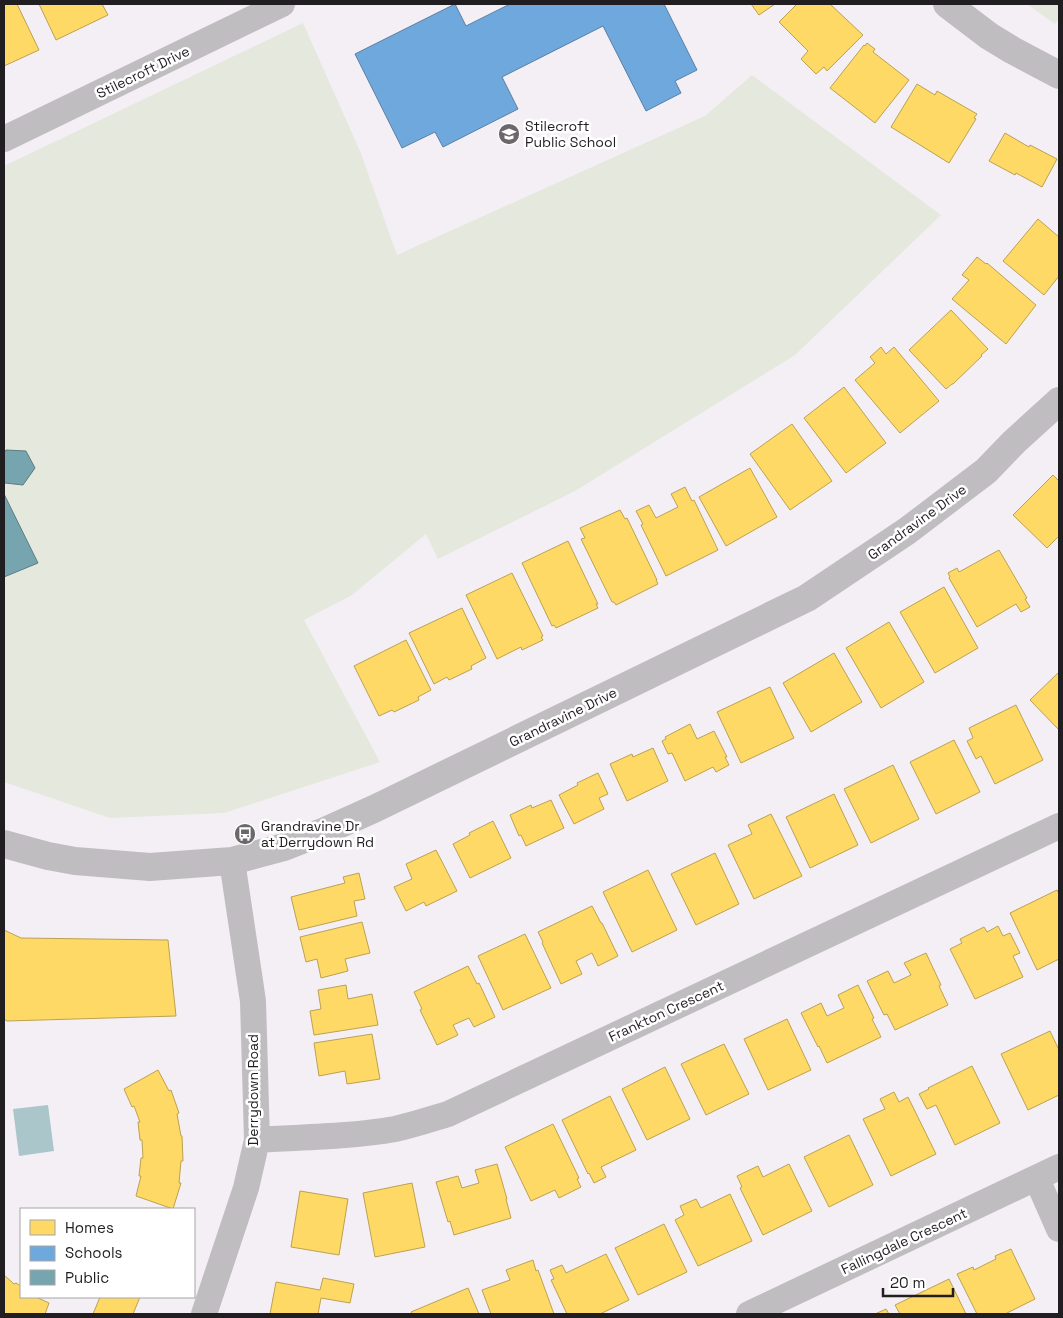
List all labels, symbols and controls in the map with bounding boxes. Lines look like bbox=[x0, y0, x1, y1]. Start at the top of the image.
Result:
street label: Stilecroft Drive bbox=[93, 42, 193, 102]
place label: Stilecroft Public School bbox=[525, 117, 616, 151]
school or university icon: Stilecroft Public School bbox=[497, 122, 521, 146]
street label: Grandravine Drive bbox=[864, 480, 970, 564]
street label: Grandravine Drive bbox=[506, 683, 620, 751]
place label: Grandravine Dr at Derrydown Rd bbox=[261, 817, 374, 851]
bus stop icon: Grandravine Dr at Derrydown Rd bbox=[233, 822, 257, 846]
street label: Frankton Crescent bbox=[606, 976, 726, 1046]
street label: Derrydown Road bbox=[244, 1034, 262, 1146]
street label: Fallingdale Crescent bbox=[838, 1204, 970, 1278]
legend bbox=[20, 1208, 195, 1298]
text: Homes bbox=[65, 1218, 114, 1237]
text: Schools bbox=[65, 1243, 123, 1262]
scale bar bbox=[883, 1266, 953, 1298]
text: Public bbox=[65, 1268, 109, 1287]
text: 20 m bbox=[890, 1273, 925, 1292]

